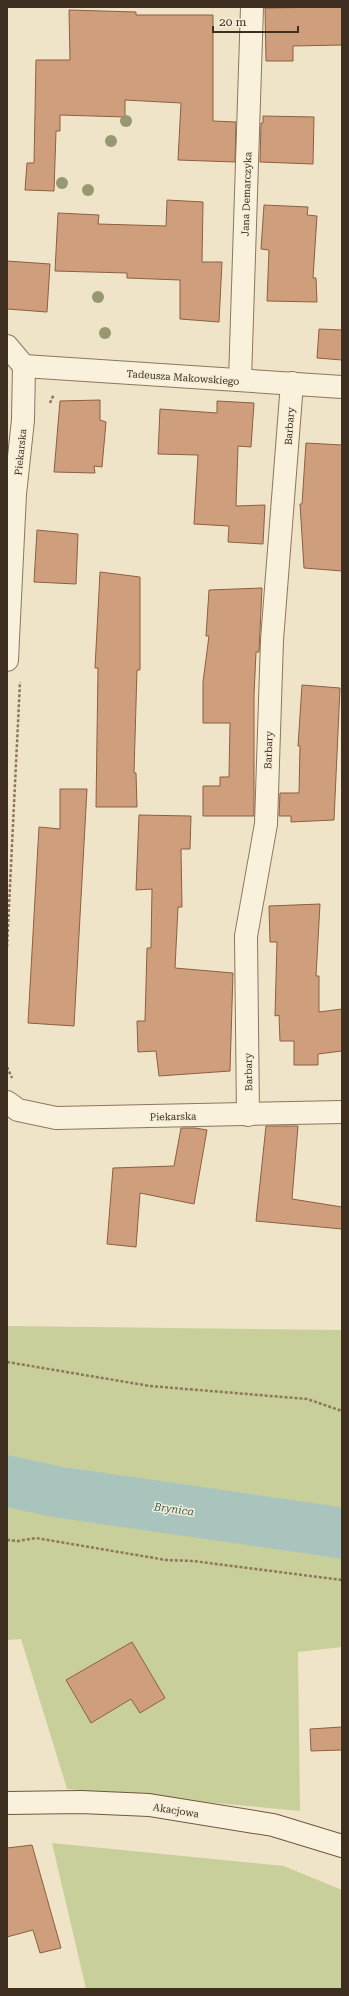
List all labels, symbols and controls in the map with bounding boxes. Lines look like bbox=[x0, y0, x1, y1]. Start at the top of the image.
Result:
scale bar bbox=[213, 8, 298, 34]
text: 20 m bbox=[219, 15, 246, 29]
street label: Jana Demarczyka bbox=[240, 151, 253, 237]
street label: Tadeusza Makowskiego bbox=[126, 368, 240, 387]
street label: Barbary bbox=[283, 407, 296, 445]
street label: Piekarska bbox=[13, 428, 28, 476]
street label: Barbary bbox=[262, 731, 275, 769]
street label: Barbary bbox=[243, 1053, 254, 1091]
street label: Piekarska bbox=[150, 1111, 197, 1122]
water label: Brynica bbox=[152, 1500, 195, 1519]
street label: Akacjowa bbox=[152, 1801, 200, 1820]

